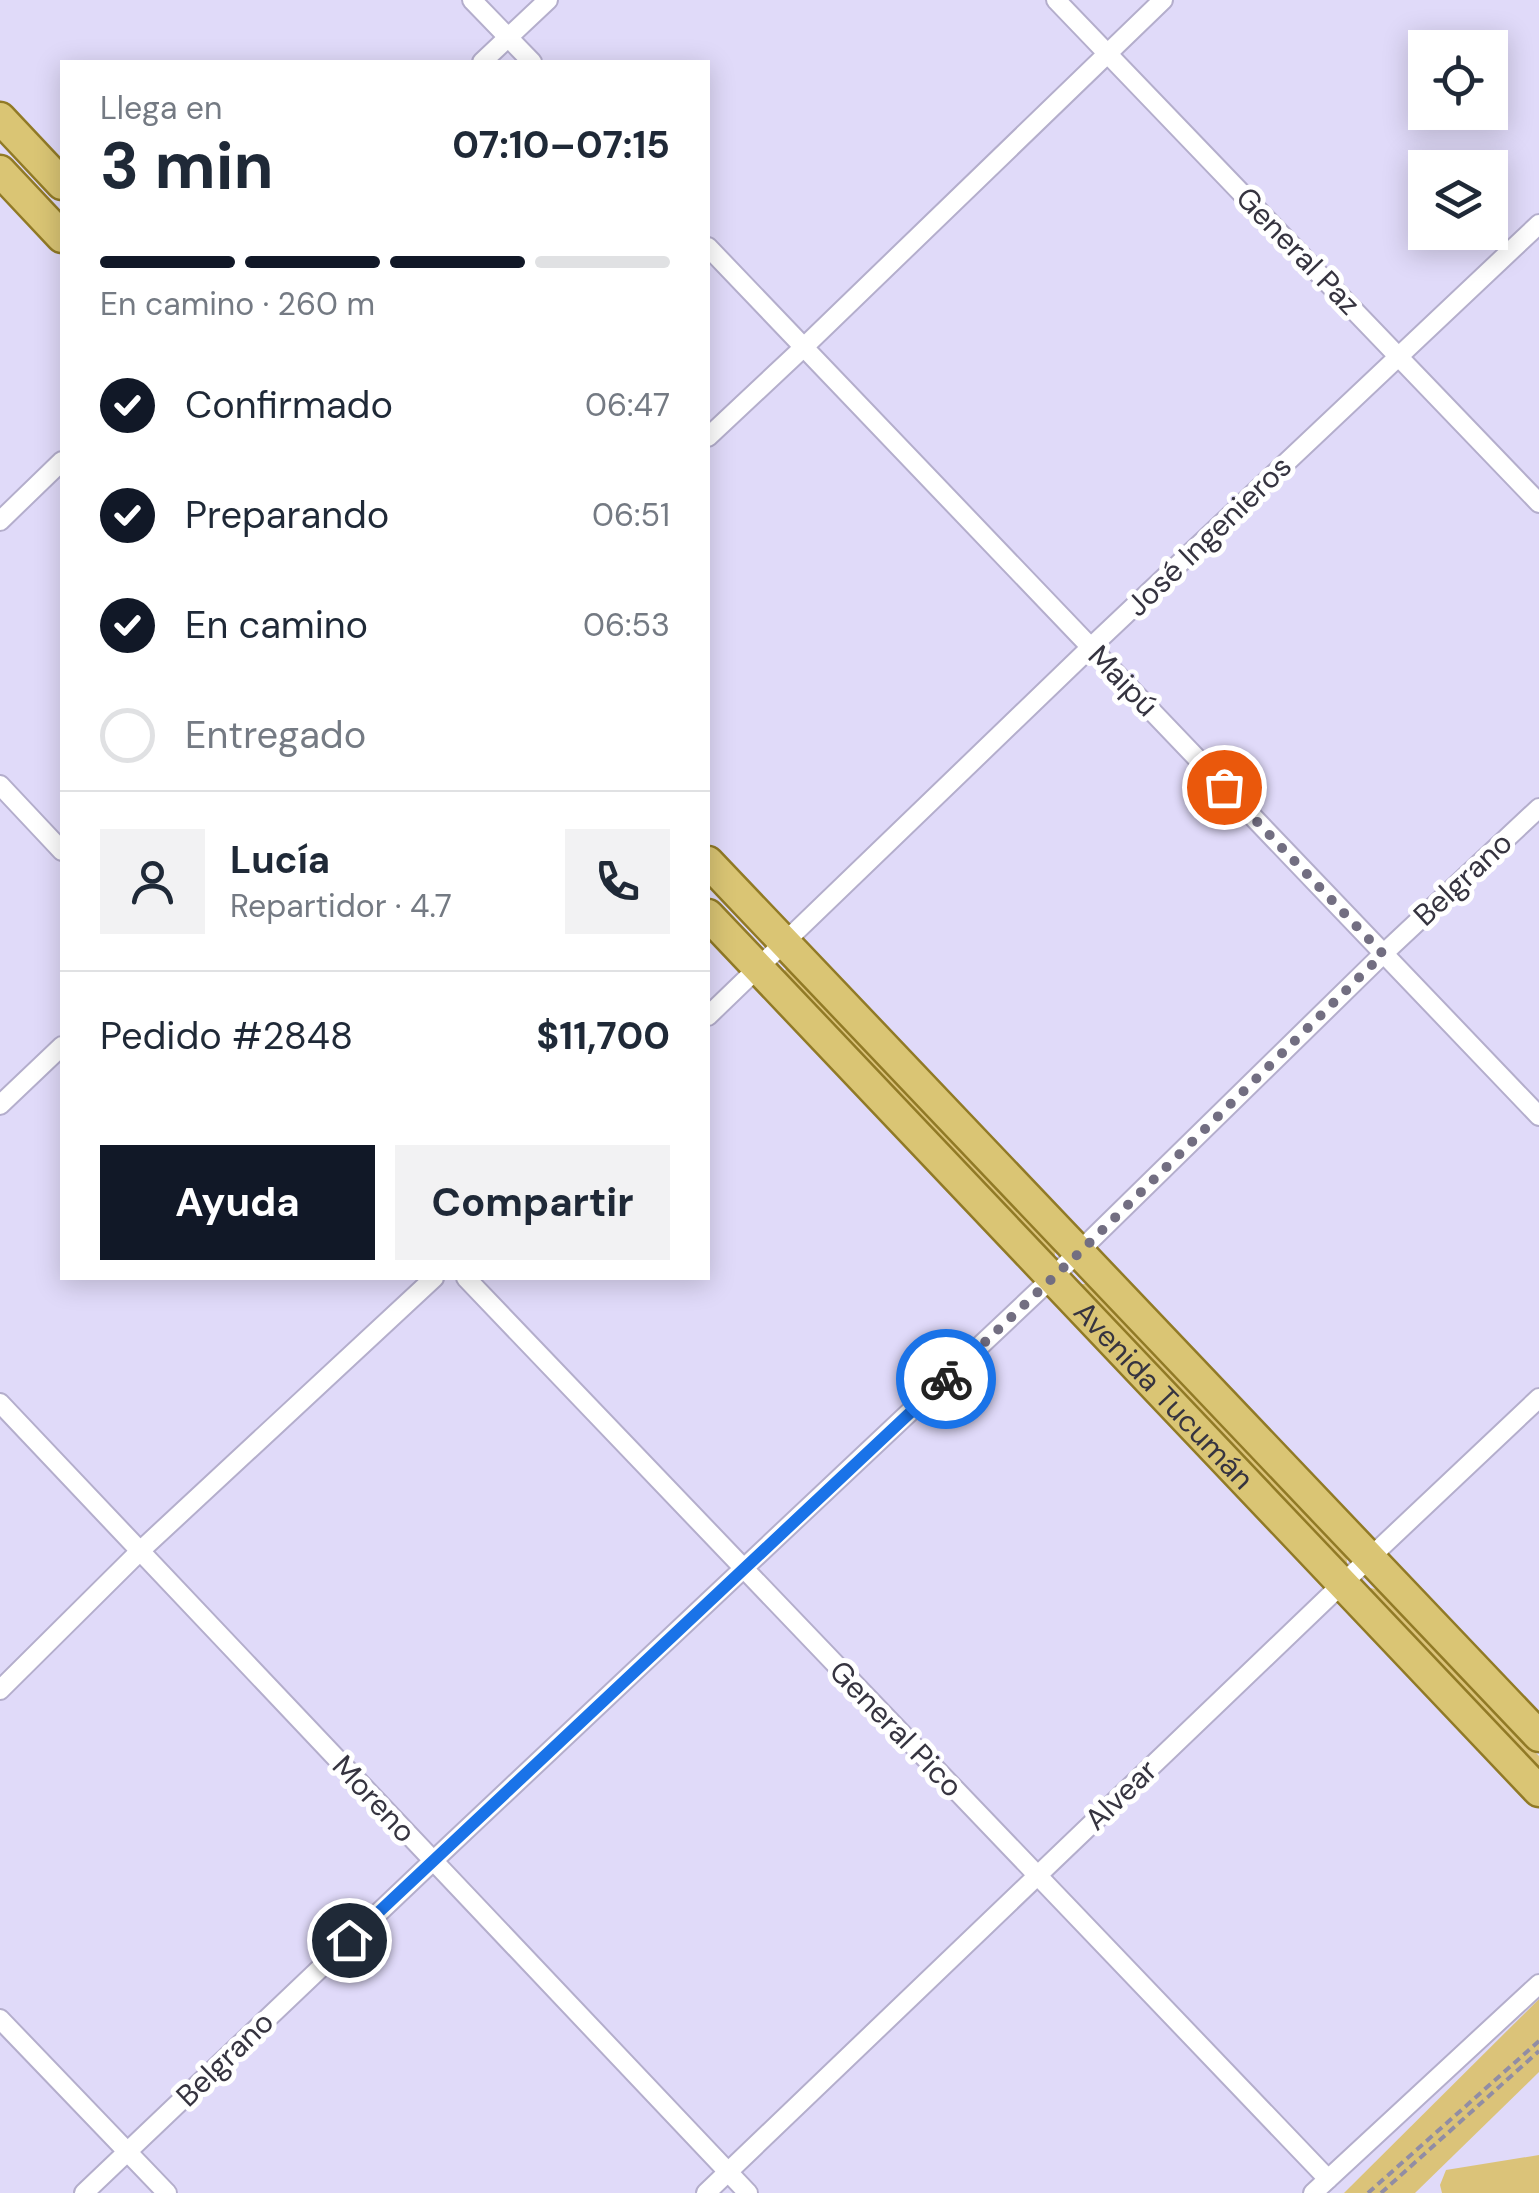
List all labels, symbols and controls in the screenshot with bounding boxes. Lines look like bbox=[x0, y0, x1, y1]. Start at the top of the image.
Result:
map controls bbox=[1408, 30, 1508, 250]
button: locate bbox=[1408, 30, 1508, 130]
text: Llega en bbox=[100, 87, 222, 129]
text: 07:10–07:15 bbox=[452, 120, 670, 170]
text: 3 min bbox=[100, 124, 274, 208]
button: layers bbox=[1408, 150, 1508, 250]
street label: General Paz bbox=[1228, 179, 1369, 323]
text: En camino · 260 m bbox=[100, 283, 375, 325]
icon: check bbox=[100, 378, 155, 433]
text: Confirmado bbox=[185, 380, 393, 430]
text: 06:47 bbox=[585, 384, 670, 426]
street label: José Ingenieros bbox=[1118, 447, 1300, 624]
icon: check bbox=[100, 488, 155, 543]
text: Preparando bbox=[185, 490, 389, 540]
text: 06:51 bbox=[592, 494, 670, 536]
icon: check bbox=[100, 598, 155, 653]
text: En camino bbox=[185, 600, 368, 650]
text: 06:53 bbox=[583, 604, 670, 646]
street label: Maipú bbox=[1080, 637, 1167, 725]
text: Entregado bbox=[185, 710, 366, 760]
pin bbox=[1182, 745, 1267, 830]
icon: bag bbox=[1197, 760, 1252, 815]
street label: Belgrano bbox=[1405, 823, 1520, 934]
button: person bbox=[100, 829, 205, 934]
button: phone bbox=[565, 829, 670, 934]
text: Lucía bbox=[230, 835, 330, 885]
text: Repartidor · 4.7 bbox=[230, 885, 452, 927]
text: Pedido #2848 bbox=[100, 1011, 353, 1061]
text: $11,700 bbox=[536, 1011, 670, 1061]
button: Ayuda bbox=[100, 1145, 375, 1260]
button: Compartir bbox=[395, 1145, 670, 1260]
street label: Avenida Tucumán bbox=[1065, 1293, 1263, 1497]
courier bbox=[896, 1329, 996, 1429]
icon: bike bbox=[919, 1352, 974, 1407]
street label: General Pico bbox=[821, 1652, 971, 1805]
street label: Moreno bbox=[324, 1747, 425, 1851]
street label: Alvear bbox=[1076, 1751, 1165, 1839]
pin bbox=[307, 1898, 392, 1983]
icon: home bbox=[322, 1913, 377, 1968]
street label: Belgrano bbox=[168, 2003, 282, 2115]

